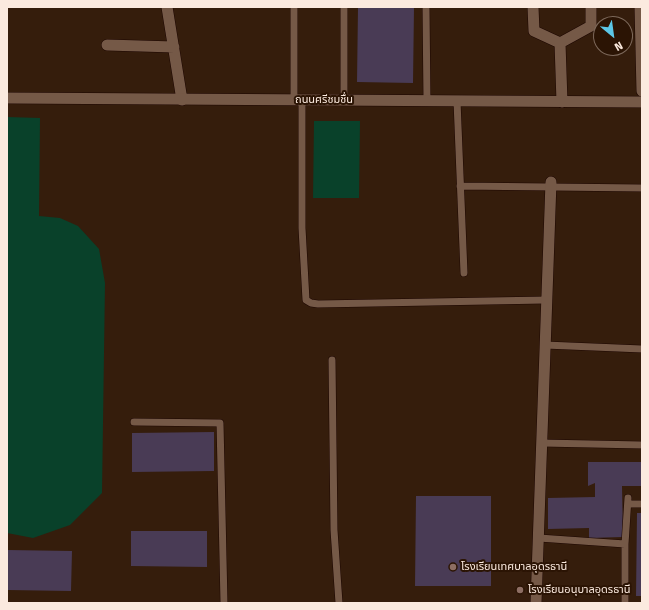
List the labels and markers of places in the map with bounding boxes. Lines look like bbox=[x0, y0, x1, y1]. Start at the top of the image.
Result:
place label: โรงเรียนเทศบาลอุดรธานี bbox=[461, 560, 567, 574]
marker: โรงเรียนเทศบาลอุดรธานี bbox=[448, 562, 458, 572]
place label: โรงเรียนอนุบาลอุดรธานี bbox=[528, 583, 630, 597]
marker: โรงเรียนอนุบาลอุดรธานี bbox=[515, 585, 525, 595]

